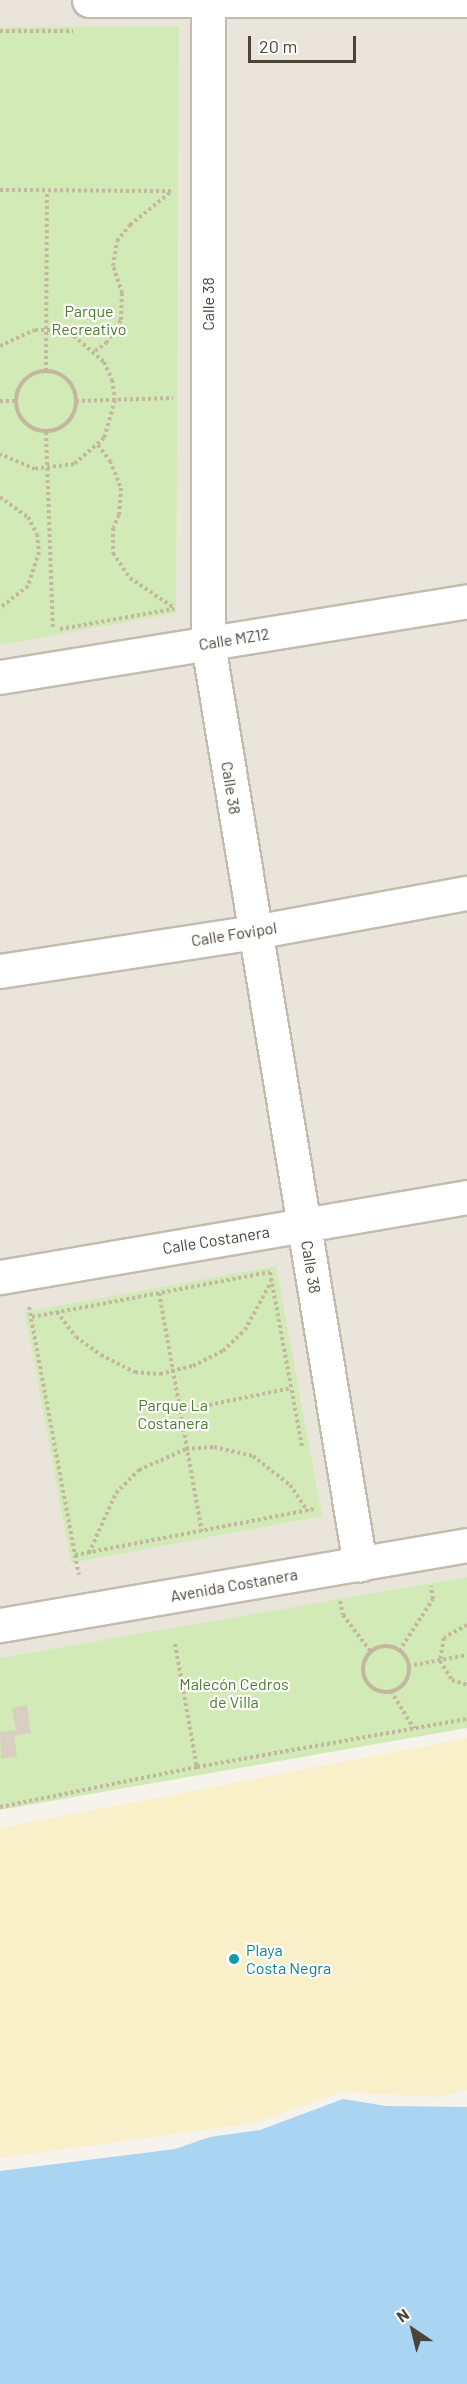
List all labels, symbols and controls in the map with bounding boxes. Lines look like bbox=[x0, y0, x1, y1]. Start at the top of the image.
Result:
scale bar bbox=[251, 24, 359, 62]
text: 20 m bbox=[259, 35, 297, 57]
street label: Calle 38 bbox=[198, 277, 218, 331]
park label: Parque Recreativo bbox=[52, 301, 126, 339]
street label: Calle MZ12 bbox=[197, 624, 271, 654]
street label: Calle 38 bbox=[217, 760, 245, 816]
street label: Calle Fovipol bbox=[190, 918, 278, 950]
street label: Calle Costanera bbox=[161, 1222, 271, 1258]
street label: Calle 38 bbox=[297, 1239, 325, 1295]
park label: Parque La Costanera bbox=[137, 1395, 209, 1433]
street label: Avenida Costanera bbox=[169, 1564, 299, 1606]
park label: Malecón Cedros de Villa bbox=[179, 1674, 289, 1712]
place label: Playa Costa Negra bbox=[246, 1940, 331, 1978]
marker: Playa Costa Negra bbox=[227, 1952, 241, 1966]
north arrow bbox=[383, 2300, 443, 2360]
text: N bbox=[393, 2304, 412, 2326]

